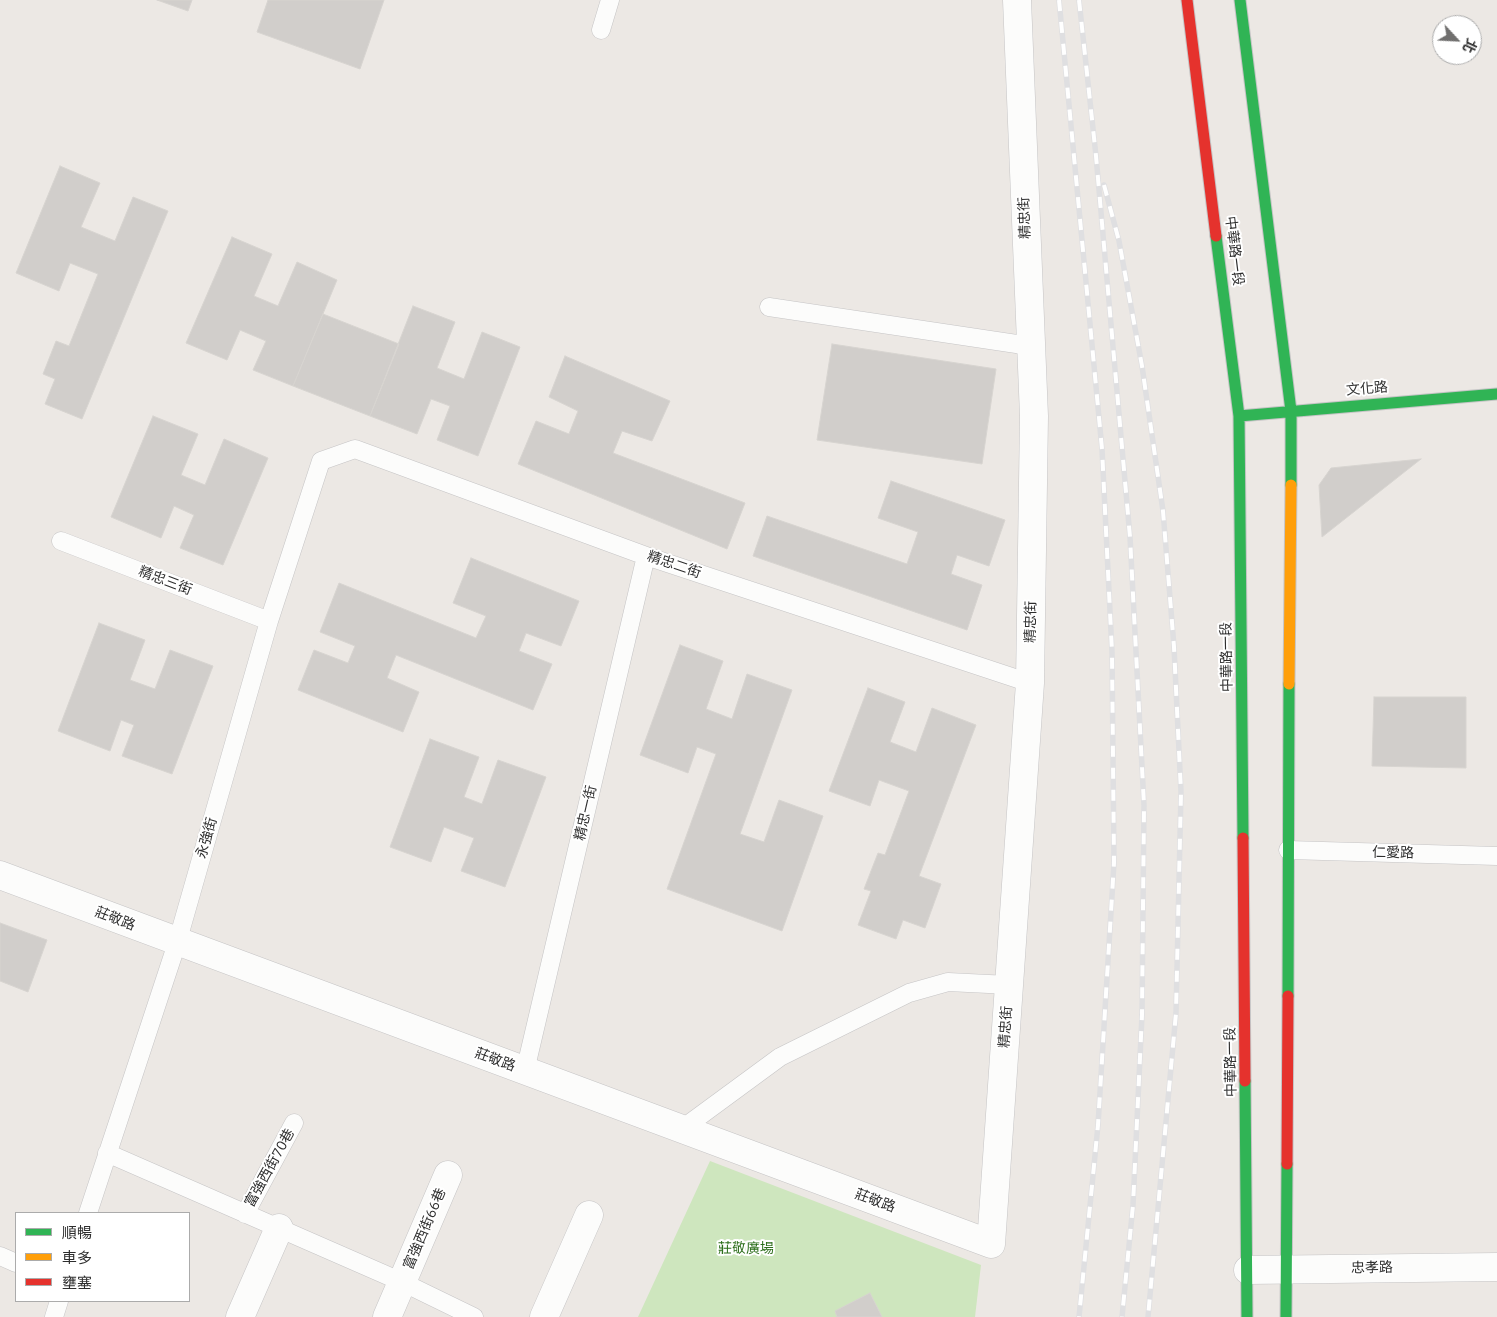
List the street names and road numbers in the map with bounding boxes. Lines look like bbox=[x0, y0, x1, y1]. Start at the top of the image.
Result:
street label: 精忠街 bbox=[1016, 197, 1034, 239]
street label: 中華路一段 bbox=[1221, 215, 1247, 287]
street label: 文化路 bbox=[1345, 379, 1389, 399]
street label: 精忠二街 bbox=[645, 548, 703, 582]
street label: 精忠三街 bbox=[136, 563, 194, 599]
street label: 精忠街 bbox=[1022, 601, 1040, 643]
street label: 中華路一段 bbox=[1218, 622, 1236, 692]
street label: 精忠一街 bbox=[572, 784, 600, 842]
street label: 永強街 bbox=[193, 815, 221, 861]
street label: 仁愛路 bbox=[1372, 844, 1414, 862]
street label: 莊敬路 bbox=[92, 904, 138, 934]
street label: 精忠街 bbox=[996, 1005, 1016, 1049]
street label: 中華路一段 bbox=[1222, 1027, 1240, 1097]
street label: 莊敬路 bbox=[472, 1045, 518, 1075]
street label: 富強西街70巷 bbox=[242, 1126, 298, 1210]
street label: 富強西街66巷 bbox=[400, 1186, 450, 1272]
street label: 莊敬路 bbox=[852, 1186, 898, 1216]
street label: 忠孝路 bbox=[1351, 1259, 1393, 1277]

